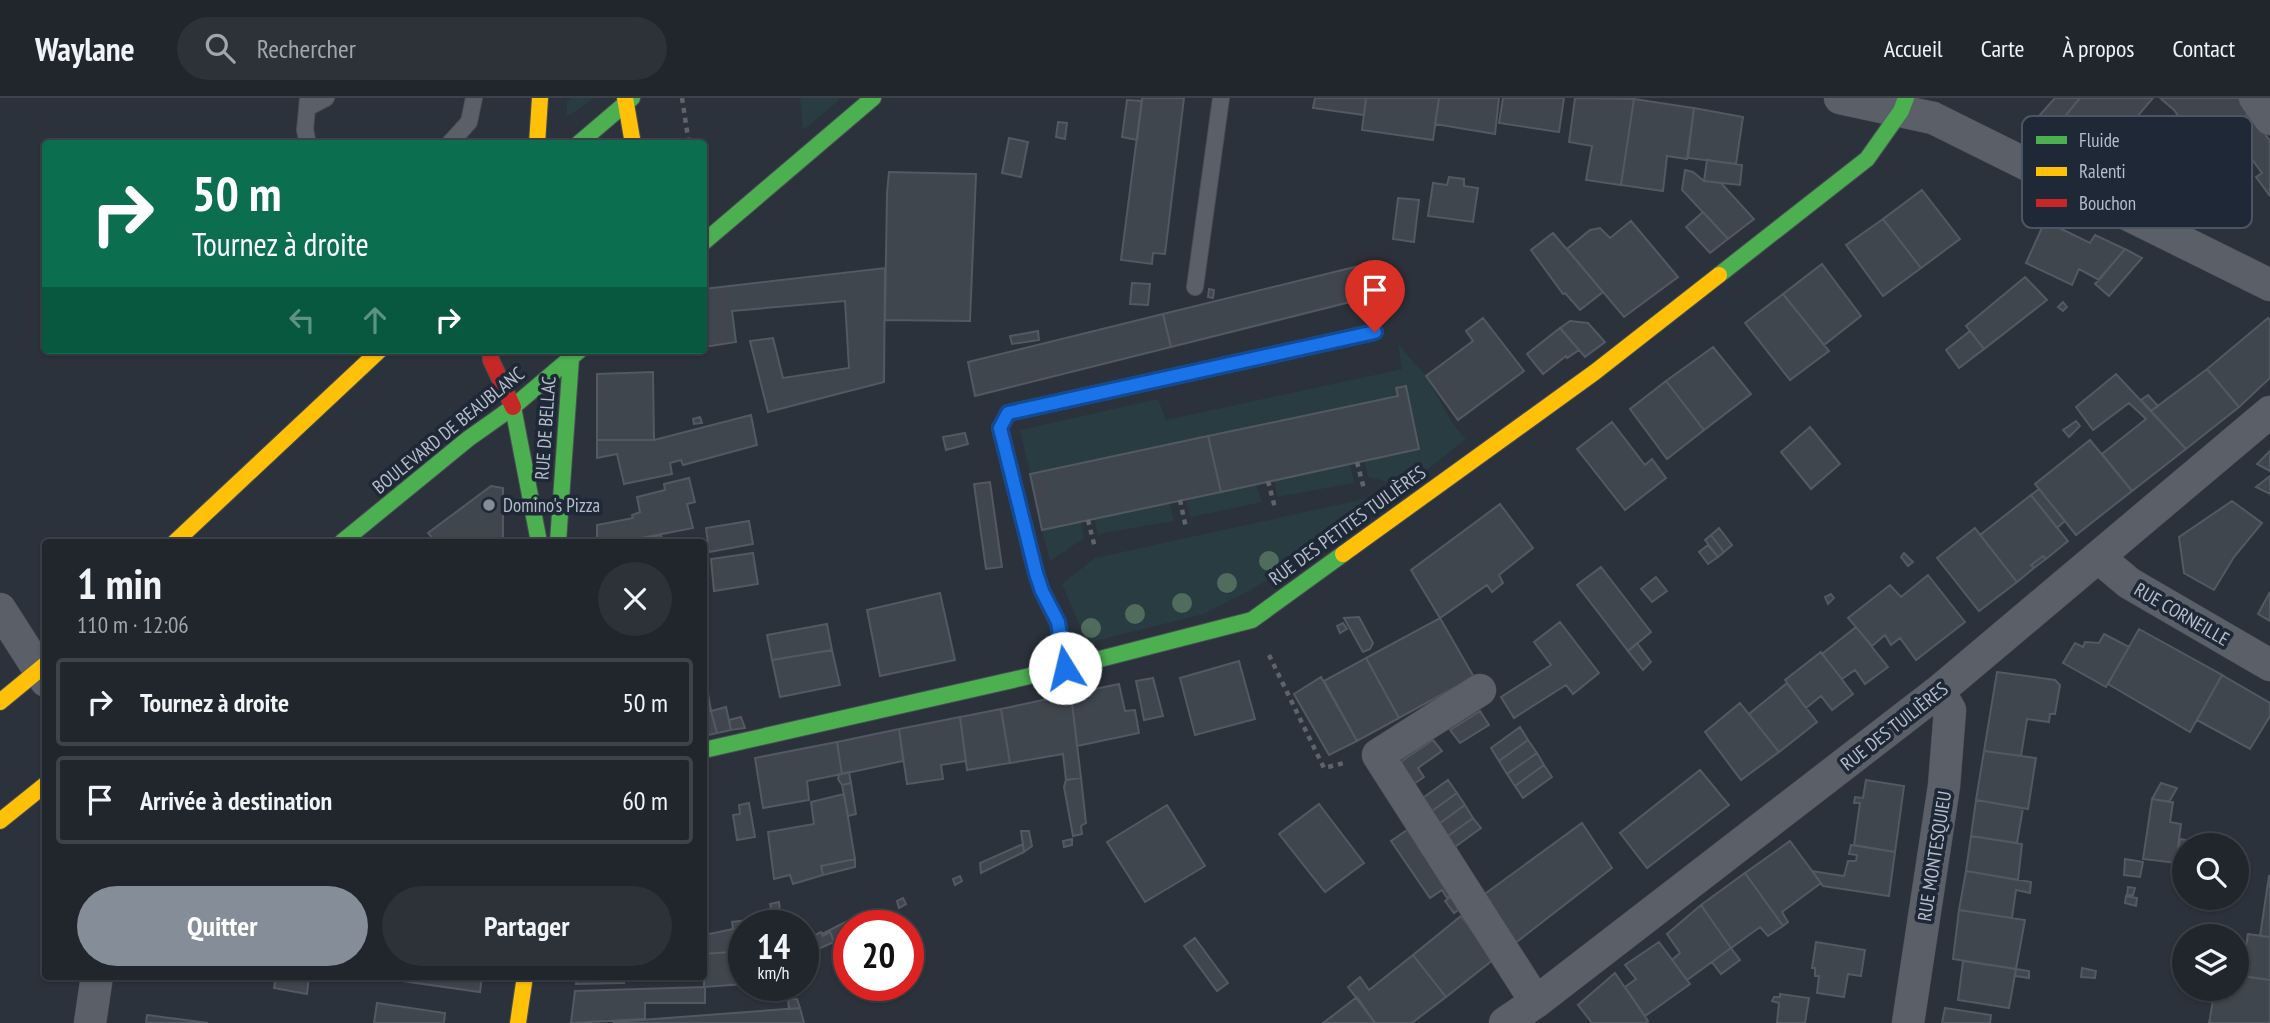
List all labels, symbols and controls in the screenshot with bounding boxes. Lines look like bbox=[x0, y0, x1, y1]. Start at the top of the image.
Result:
search box bbox=[177, 17, 667, 80]
text: Waylane bbox=[35, 27, 135, 70]
icon: search bbox=[201, 29, 239, 67]
text: Rechercher bbox=[257, 32, 356, 65]
text: Accueil bbox=[1884, 33, 1943, 64]
text: Carte bbox=[1981, 33, 2024, 64]
text: À propos bbox=[2062, 33, 2134, 64]
text: Contact bbox=[2172, 33, 2235, 64]
legend bbox=[2022, 116, 2252, 228]
text: Fluide bbox=[2079, 128, 2120, 152]
text: Ralenti bbox=[2079, 159, 2126, 183]
text: 50 m bbox=[192, 161, 281, 225]
icon: right bbox=[77, 168, 168, 259]
text: Bouchon bbox=[2079, 191, 2136, 215]
text: Tournez à droite bbox=[192, 223, 369, 265]
pin bbox=[1345, 260, 1405, 332]
icon: arrive bbox=[1356, 271, 1394, 309]
icon: left bbox=[283, 301, 321, 339]
icon: ahead bbox=[356, 301, 394, 339]
icon: right bbox=[429, 301, 467, 339]
street label: BOULEVARD DE BEAUBLANC bbox=[367, 361, 529, 499]
street label: RUE DE BELLAC bbox=[529, 375, 561, 481]
street label: RUE DES PETITES TUILIÈRES bbox=[1264, 460, 1430, 590]
place label: Domino's Pizza bbox=[503, 493, 600, 517]
marker: Domino's Pizza bbox=[481, 497, 497, 513]
text: 1 min bbox=[77, 556, 162, 611]
button: close bbox=[598, 562, 672, 636]
street label: RUE CORNEILLE bbox=[2130, 577, 2234, 651]
text: 110 m · 12:06 bbox=[77, 610, 189, 639]
position arrow bbox=[1028, 631, 1102, 705]
street label: RUE DES TUILIÈRES bbox=[1836, 677, 1952, 775]
icon: right bbox=[81, 683, 119, 721]
text: Tournez à droite bbox=[140, 686, 289, 719]
text: 50 m bbox=[622, 686, 668, 719]
icon: arrive bbox=[81, 781, 119, 819]
text: Arrivée à destination bbox=[140, 784, 332, 817]
text: 60 m bbox=[622, 784, 668, 817]
street label: RUE MONTESQUIEU bbox=[1912, 789, 1956, 923]
map controls bbox=[2172, 833, 2249, 1001]
button: search bbox=[2172, 833, 2249, 910]
button: Quitter bbox=[77, 886, 368, 966]
button: Partager bbox=[382, 886, 672, 966]
speed limit sign: 20 bbox=[833, 910, 924, 1001]
text: 14 bbox=[757, 923, 790, 969]
button: layers bbox=[2172, 924, 2249, 1001]
text: km/h bbox=[758, 961, 789, 984]

